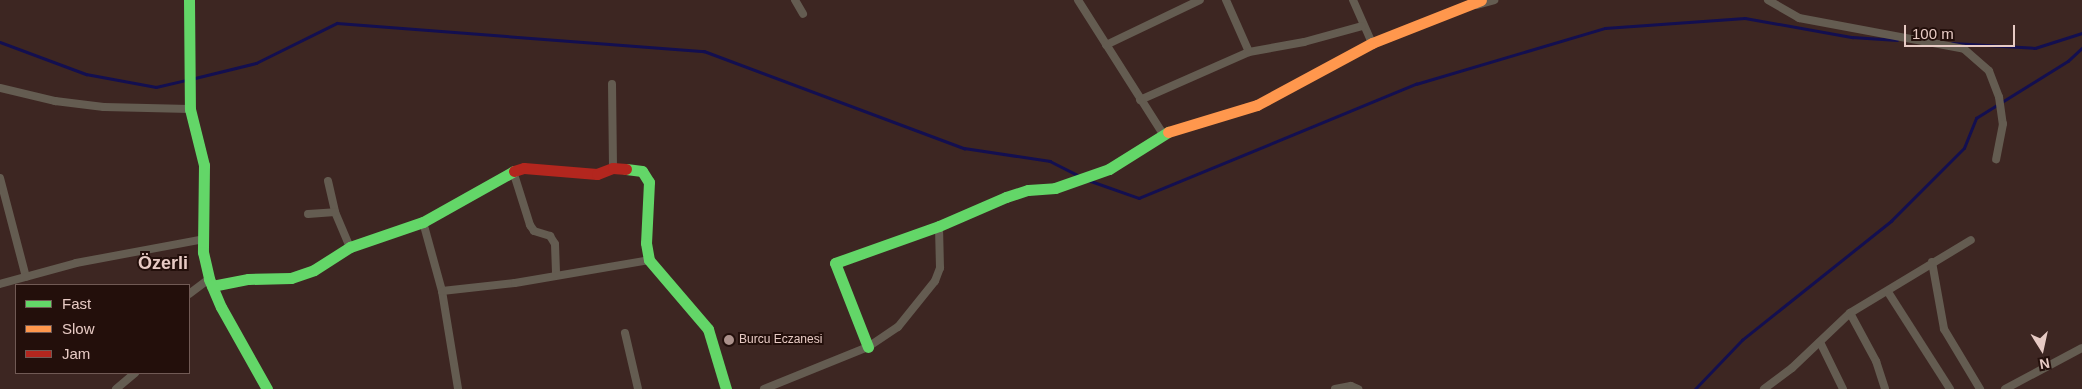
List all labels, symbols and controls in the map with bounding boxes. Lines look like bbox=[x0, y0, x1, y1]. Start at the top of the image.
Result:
scale bar bbox=[1907, 15, 2018, 47]
text: 100 m bbox=[1912, 25, 1954, 42]
district label: Özerli bbox=[138, 252, 188, 274]
legend bbox=[15, 284, 190, 374]
text: Fast bbox=[62, 295, 91, 312]
text: Slow bbox=[62, 320, 95, 337]
north arrow bbox=[2017, 324, 2067, 374]
place label: Burcu Eczanesi bbox=[739, 333, 822, 347]
marker: Burcu Eczanesi bbox=[723, 334, 735, 346]
text: Jam bbox=[62, 345, 90, 362]
text: N bbox=[2038, 355, 2051, 373]

